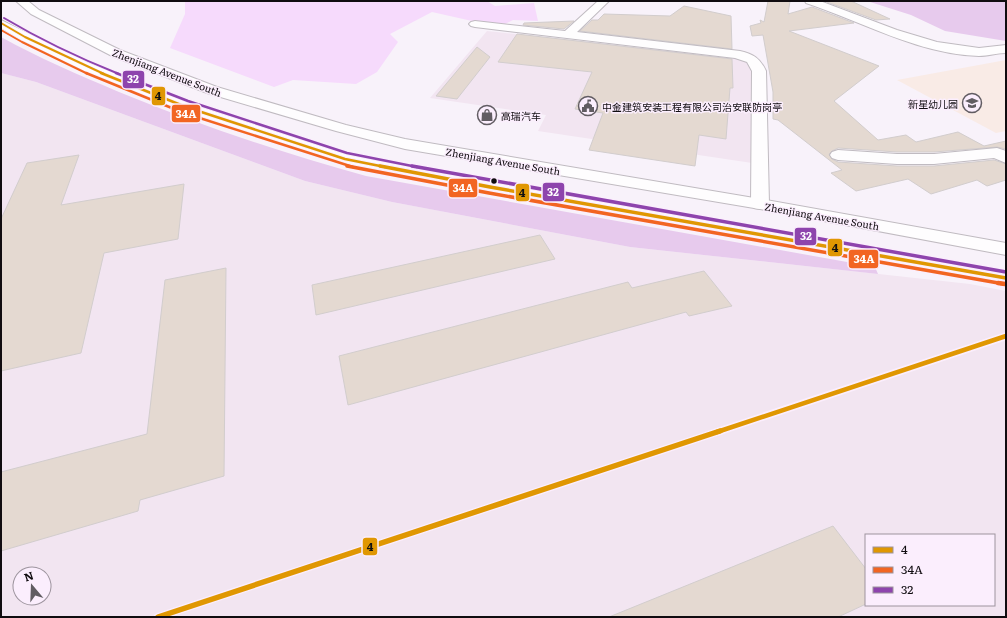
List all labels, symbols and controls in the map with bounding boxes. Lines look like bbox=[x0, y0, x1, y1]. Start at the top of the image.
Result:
street label: Zhenjiang Avenue South bbox=[110, 44, 224, 100]
line badge: 32 bbox=[122, 70, 145, 89]
text: 32 bbox=[127, 70, 139, 86]
line badge: 4 bbox=[151, 86, 166, 106]
text: 4 bbox=[155, 87, 162, 103]
school or university icon: 新星幼儿园 bbox=[961, 92, 983, 114]
public building icon: 中金建筑安装工程有限公司治安联防岗亭 bbox=[577, 95, 599, 117]
place label: 新星幼儿园 bbox=[908, 96, 958, 111]
place label: 中金建筑安装工程有限公司治安联防岗亭 bbox=[602, 99, 782, 114]
line badge: 34A bbox=[171, 104, 201, 123]
shop icon: 高瑞汽车 bbox=[476, 104, 498, 126]
text: 34A bbox=[175, 105, 197, 121]
place label: 高瑞汽车 bbox=[501, 108, 541, 123]
street label: Zhenjiang Avenue South bbox=[444, 144, 562, 179]
unlabelled marker bbox=[489, 176, 499, 186]
line badge: 34A bbox=[448, 178, 478, 198]
text: 34A bbox=[452, 179, 474, 195]
line badge: 32 bbox=[542, 182, 565, 202]
line badge: 4 bbox=[515, 183, 530, 202]
text: 32 bbox=[547, 183, 559, 199]
text: 4 bbox=[519, 184, 526, 200]
street label: Zhenjiang Avenue South bbox=[763, 199, 881, 234]
line badge: 32 bbox=[794, 227, 817, 246]
text: 32 bbox=[800, 227, 812, 243]
line badge: 4 bbox=[827, 238, 843, 257]
text: 4 bbox=[832, 239, 839, 255]
line badge: 34A bbox=[848, 249, 879, 269]
text: 34A bbox=[853, 250, 875, 266]
legend bbox=[865, 534, 995, 606]
line badge: 4 bbox=[362, 537, 378, 556]
text: 4 bbox=[367, 538, 374, 554]
text: 4 bbox=[901, 540, 908, 558]
text: 34A bbox=[901, 560, 923, 578]
north arrow bbox=[12, 566, 52, 606]
text: N bbox=[21, 567, 35, 585]
text: 32 bbox=[901, 580, 913, 598]

